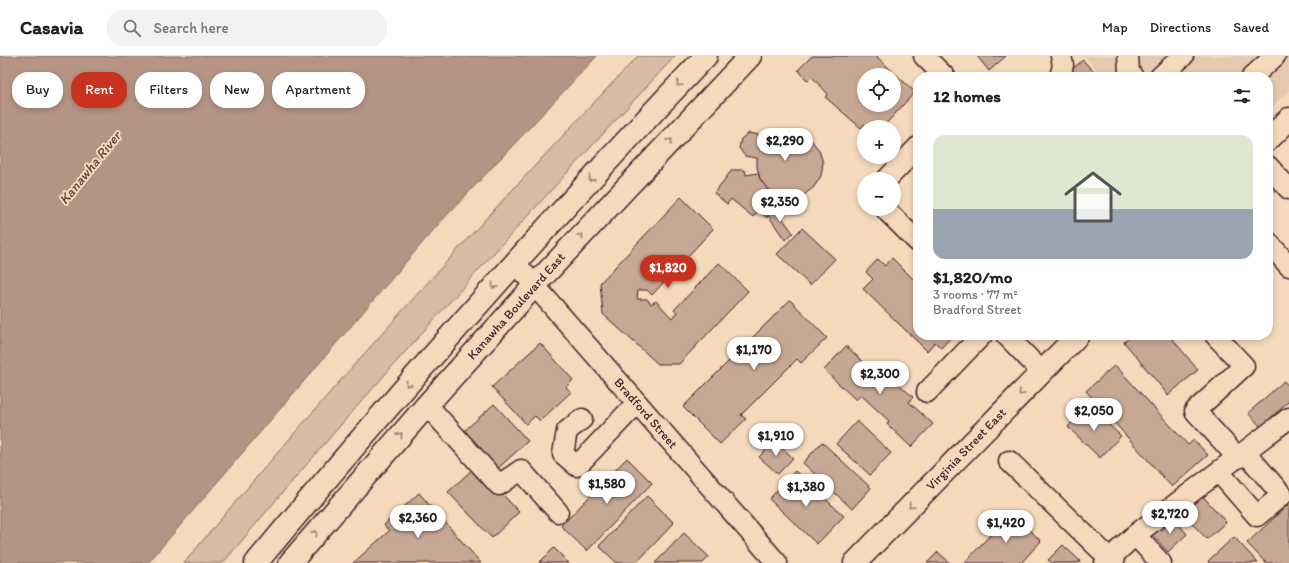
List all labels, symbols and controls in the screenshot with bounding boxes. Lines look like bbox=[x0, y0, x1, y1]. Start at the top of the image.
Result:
search box bbox=[107, 10, 387, 46]
text: Casavia bbox=[20, 16, 83, 39]
icon: search bbox=[121, 17, 143, 39]
text: Search here bbox=[153, 19, 229, 37]
text: Map bbox=[1102, 19, 1128, 36]
text: Directions bbox=[1150, 19, 1211, 36]
text: Saved bbox=[1233, 19, 1269, 36]
map controls bbox=[857, 68, 901, 216]
button: locate bbox=[857, 68, 901, 112]
chip: Buy bbox=[12, 72, 63, 108]
chip: Rent bbox=[71, 72, 127, 108]
chip: Filters bbox=[135, 72, 202, 108]
chip: New bbox=[210, 72, 264, 108]
chip: Apartment bbox=[272, 72, 365, 108]
one-way arrow bbox=[677, 79, 684, 87]
icon: filters bbox=[1231, 85, 1253, 107]
text: 12 homes bbox=[933, 86, 1001, 106]
button: + bbox=[857, 120, 901, 164]
water label: Kanawha River bbox=[55, 127, 126, 208]
pin: $2,290 bbox=[752, 128, 818, 162]
text: $2,290 bbox=[766, 133, 804, 148]
one-way arrow bbox=[665, 138, 672, 146]
icon: home bbox=[1057, 161, 1129, 233]
button: − bbox=[857, 172, 901, 216]
one-way arrow bbox=[588, 175, 595, 182]
pin: $2,350 bbox=[747, 189, 813, 223]
text: $2,350 bbox=[761, 194, 799, 209]
one-way arrow bbox=[576, 233, 584, 241]
street label: Kanawha Boulevard East bbox=[464, 249, 568, 363]
pin: $1,820 bbox=[635, 255, 701, 289]
text: $1,820 bbox=[649, 260, 687, 275]
text: $1,820/mo bbox=[933, 267, 1012, 287]
one-way arrow bbox=[491, 281, 498, 289]
text: 3 rooms · 77 m² bbox=[933, 287, 1018, 302]
text: Bradford Street bbox=[933, 302, 1021, 317]
pin: $1,170 bbox=[721, 337, 787, 371]
text: $1,170 bbox=[736, 342, 772, 357]
pin: $2,300 bbox=[847, 361, 913, 395]
text: $2,300 bbox=[860, 366, 900, 381]
street label: Bradford Street bbox=[611, 375, 681, 451]
one-way arrow bbox=[406, 379, 413, 386]
one-way arrow bbox=[1018, 388, 1026, 396]
pin: $2,050 bbox=[1061, 398, 1127, 432]
text: $2,050 bbox=[1074, 403, 1114, 418]
street label: Virginia Street East bbox=[923, 405, 1009, 493]
pin: $1,910 bbox=[743, 423, 809, 457]
text: $1,910 bbox=[758, 428, 794, 443]
one-way arrow bbox=[396, 432, 403, 440]
pin: $1,580 bbox=[574, 471, 640, 505]
pin: $1,380 bbox=[773, 474, 839, 508]
text: $1,580 bbox=[588, 476, 626, 491]
text: $1,380 bbox=[787, 479, 825, 494]
one-way arrow bbox=[908, 501, 916, 509]
pin: $2,720 bbox=[1137, 501, 1203, 535]
pin: $2,360 bbox=[385, 505, 451, 539]
text: $2,720 bbox=[1151, 506, 1189, 521]
text: $2,360 bbox=[399, 510, 437, 525]
pin: $1,420 bbox=[973, 510, 1039, 544]
text: $1,420 bbox=[987, 515, 1025, 530]
one-way arrow bbox=[310, 530, 317, 538]

